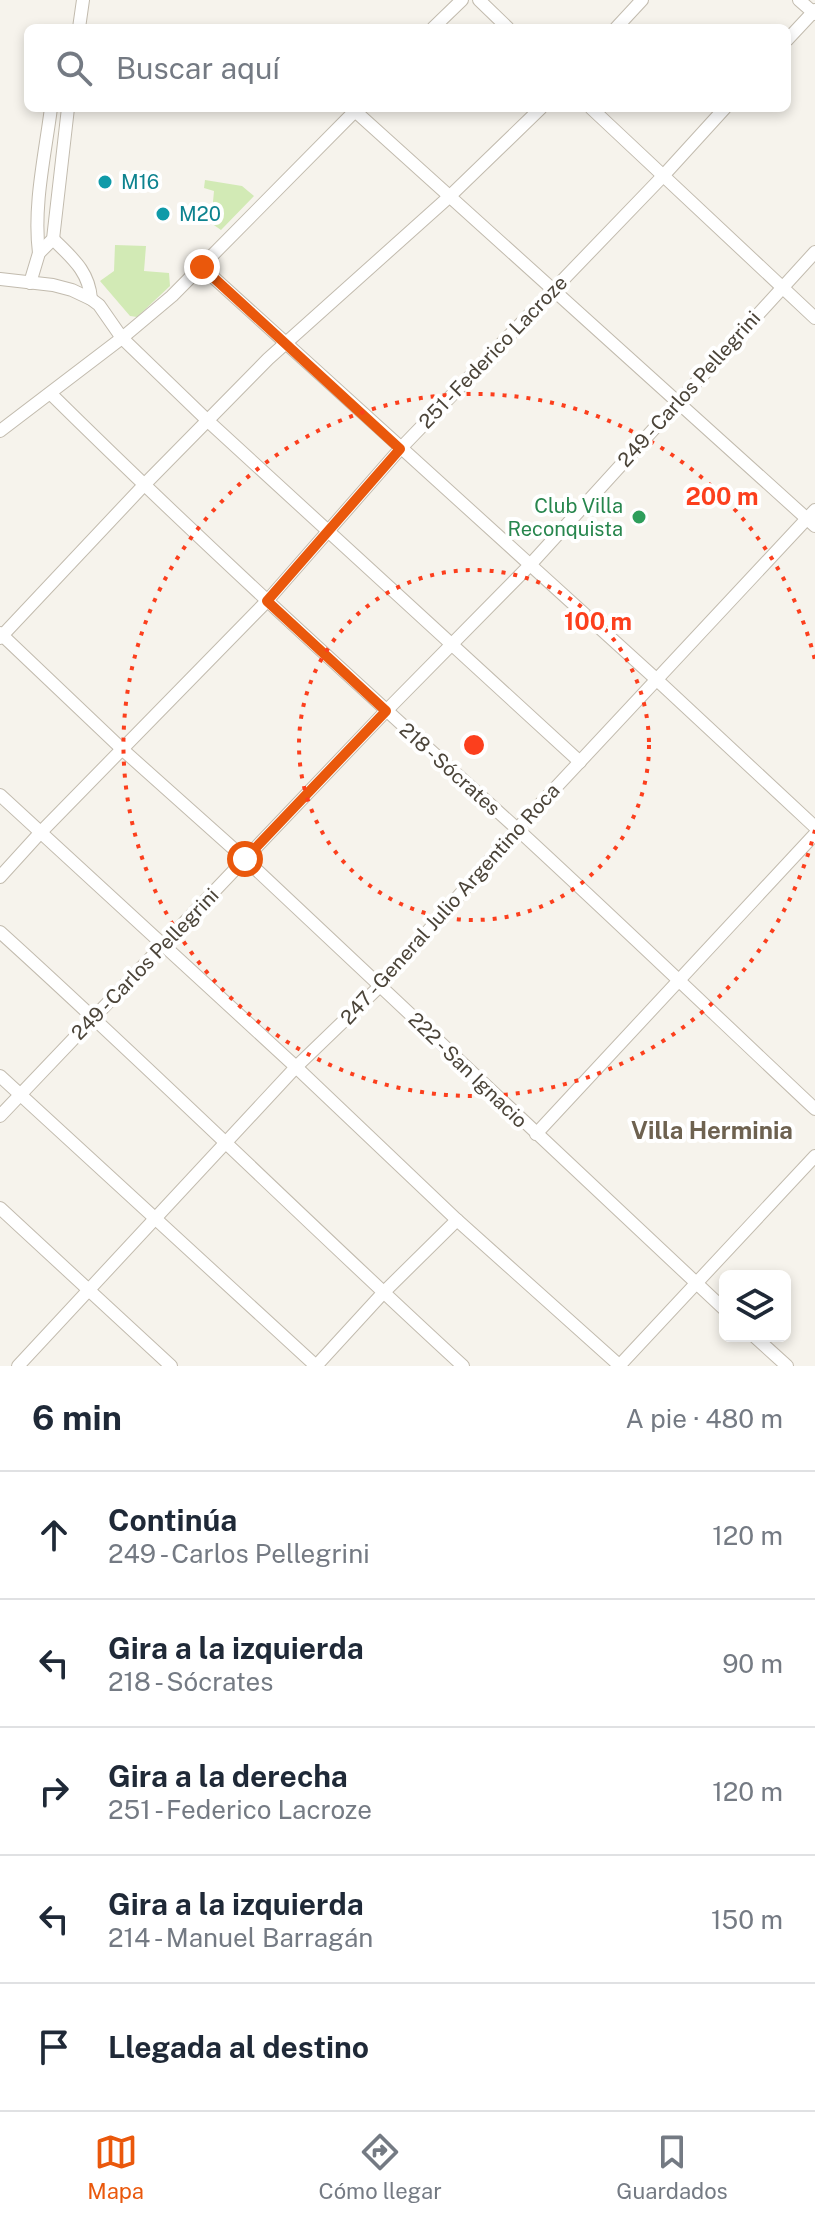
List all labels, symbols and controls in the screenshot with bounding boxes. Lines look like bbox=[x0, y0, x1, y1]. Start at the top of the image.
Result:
search box bbox=[24, 24, 791, 112]
icon: search bbox=[52, 46, 96, 90]
text: Buscar aquí bbox=[116, 50, 280, 86]
place label: M16 bbox=[121, 170, 159, 194]
marker: M16 bbox=[96, 173, 114, 191]
place label: M20 bbox=[179, 202, 221, 226]
marker: M20 bbox=[154, 205, 172, 223]
route end bbox=[184, 249, 220, 285]
street label: 251 - Federico Lacroze bbox=[414, 271, 572, 433]
street label: 249 - Carlos Pellegrini bbox=[613, 306, 765, 472]
text: 200 m bbox=[685, 482, 759, 510]
place label: Club Villa Reconquista bbox=[508, 494, 623, 541]
marker: Club Villa Reconquista bbox=[630, 508, 648, 526]
text: 100 m bbox=[564, 607, 632, 635]
street label: 218 - Sócrates bbox=[395, 718, 505, 820]
centre of rings bbox=[460, 731, 488, 759]
street label: 247 - General Julio Argentino Roca bbox=[335, 779, 565, 1029]
route start bbox=[227, 841, 263, 877]
street label: 249 - Carlos Pellegrini bbox=[66, 883, 224, 1045]
street label: 222 - San Ignacio bbox=[404, 1007, 532, 1133]
district label: Villa Herminia bbox=[631, 1116, 793, 1144]
map controls bbox=[719, 1270, 791, 1342]
button: layers bbox=[719, 1270, 791, 1342]
text: 6 min bbox=[32, 1398, 122, 1438]
text: A pie · 480 m bbox=[626, 1403, 783, 1434]
text: Continúa bbox=[108, 1502, 237, 1538]
icon: ahead bbox=[32, 1513, 76, 1557]
text: 120 m bbox=[712, 1520, 783, 1551]
text: 249 - Carlos Pellegrini bbox=[108, 1538, 370, 1569]
text: Gira a la izquierda bbox=[108, 1630, 364, 1666]
icon: left bbox=[32, 1641, 76, 1685]
text: 90 m bbox=[722, 1648, 783, 1679]
text: 218 - Sócrates bbox=[108, 1666, 273, 1697]
text: Gira a la derecha bbox=[108, 1758, 348, 1794]
icon: right bbox=[32, 1769, 76, 1813]
text: 120 m bbox=[712, 1776, 783, 1807]
text: 251 - Federico Lacroze bbox=[108, 1794, 372, 1825]
text: Gira a la izquierda bbox=[108, 1886, 364, 1922]
icon: left bbox=[32, 1897, 76, 1941]
text: 150 m bbox=[711, 1904, 783, 1935]
text: 214 - Manuel Barragán bbox=[108, 1922, 373, 1953]
icon: arrive bbox=[32, 2025, 76, 2069]
text: Llegada al destino bbox=[108, 2029, 369, 2065]
tab: Mapa bbox=[87, 2130, 144, 2204]
tab: Cómo llegar bbox=[319, 2130, 442, 2204]
tab: Guardados bbox=[616, 2130, 728, 2204]

